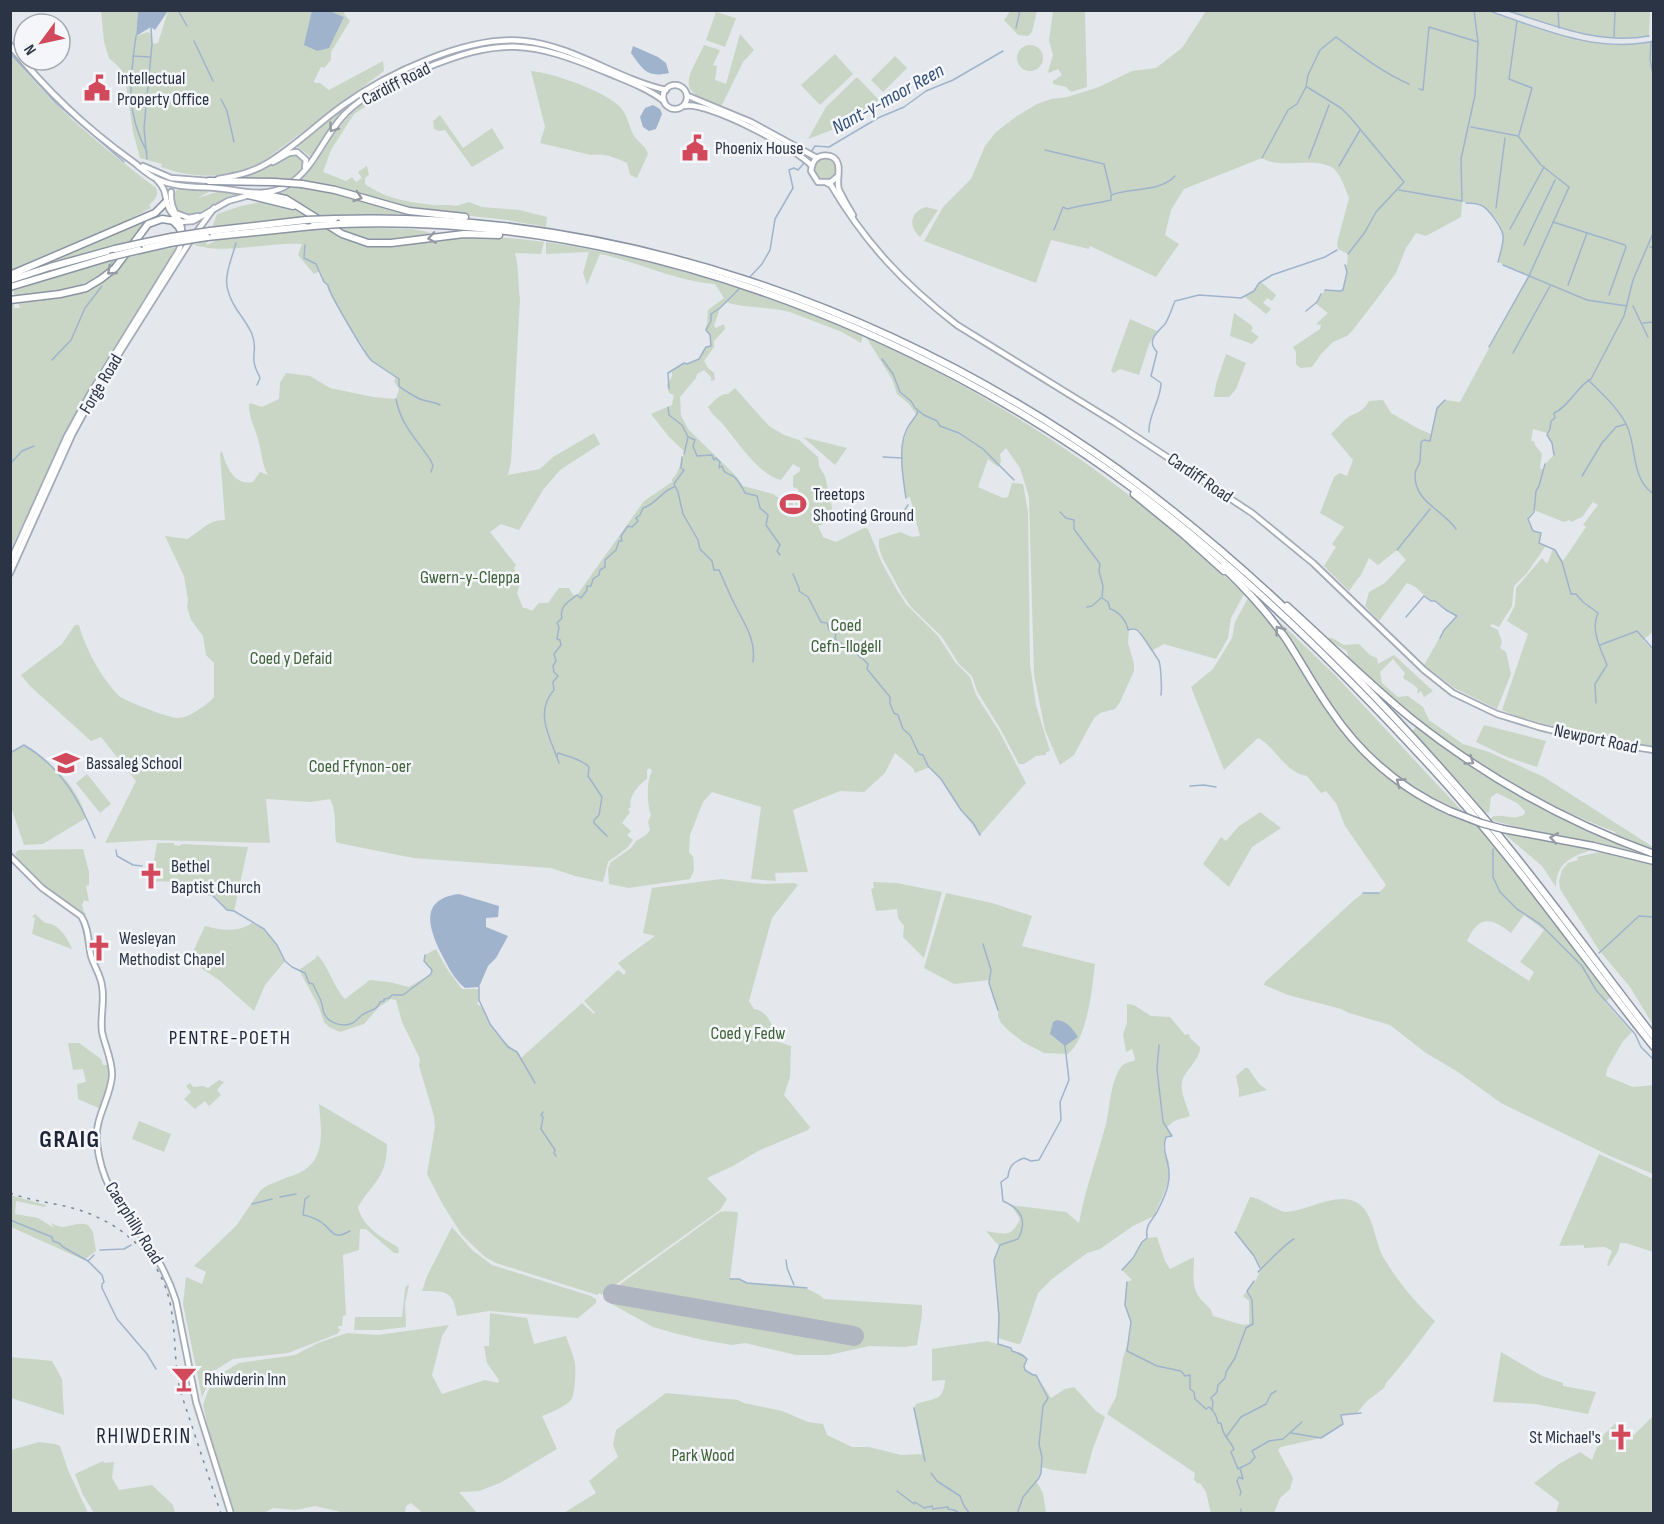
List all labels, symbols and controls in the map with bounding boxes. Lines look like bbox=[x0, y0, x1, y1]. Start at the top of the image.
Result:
north arrow bbox=[12, 12, 72, 72]
text: N bbox=[20, 41, 41, 58]
street label: Cardiff Road bbox=[358, 58, 434, 110]
water label: Nant-y-moor Reen bbox=[828, 58, 948, 140]
place label: Intellectual Property Office bbox=[117, 68, 209, 110]
public building icon: Intellectual Property Office bbox=[82, 73, 112, 103]
one-way arrow bbox=[329, 122, 340, 133]
public building icon: Phoenix House bbox=[680, 133, 710, 163]
place label: Phoenix House bbox=[715, 138, 804, 159]
one-way arrow bbox=[352, 190, 363, 203]
one-way arrow bbox=[428, 231, 437, 243]
one-way arrow bbox=[107, 264, 118, 275]
street label: Forge Road bbox=[75, 350, 127, 418]
street label: Cardiff Road bbox=[1163, 449, 1237, 507]
place label: Treetops Shooting Ground bbox=[813, 484, 914, 526]
sports icon: Treetops Shooting Ground bbox=[778, 489, 808, 519]
park label: Gwern-y-Cleppa bbox=[420, 567, 520, 588]
park label: Coed Cefn-llogell bbox=[811, 615, 881, 657]
one-way arrow bbox=[1275, 626, 1286, 637]
park label: Coed y Defaid bbox=[250, 648, 332, 669]
street label: Newport Road bbox=[1552, 720, 1640, 758]
school or university icon: Bassaleg School bbox=[51, 748, 81, 778]
place label: Bassaleg School bbox=[86, 753, 182, 774]
one-way arrow bbox=[1463, 754, 1474, 765]
park label: Coed Ffynon-oer bbox=[309, 756, 411, 777]
one-way arrow bbox=[1395, 778, 1406, 789]
one-way arrow bbox=[1549, 833, 1558, 845]
place label: Bethel Baptist Church bbox=[171, 856, 261, 898]
church icon: Bethel Baptist Church bbox=[136, 861, 166, 891]
place label: Wesleyan Methodist Chapel bbox=[119, 928, 225, 970]
church icon: Wesleyan Methodist Chapel bbox=[84, 933, 114, 963]
park label: Coed y Fedw bbox=[711, 1023, 785, 1044]
district label: PENTRE-POETH bbox=[169, 1026, 291, 1050]
district label: GRAIG bbox=[39, 1125, 101, 1154]
street label: Caerphilly Road bbox=[101, 1178, 167, 1268]
bar icon: Rhiwderin Inn bbox=[169, 1364, 199, 1394]
place label: Rhiwderin Inn bbox=[204, 1369, 286, 1390]
church icon: St Michael's bbox=[1606, 1422, 1636, 1452]
district label: RHIWDERIN bbox=[96, 1424, 192, 1449]
place label: St Michael's bbox=[1529, 1427, 1601, 1448]
park label: Park Wood bbox=[671, 1445, 735, 1466]

